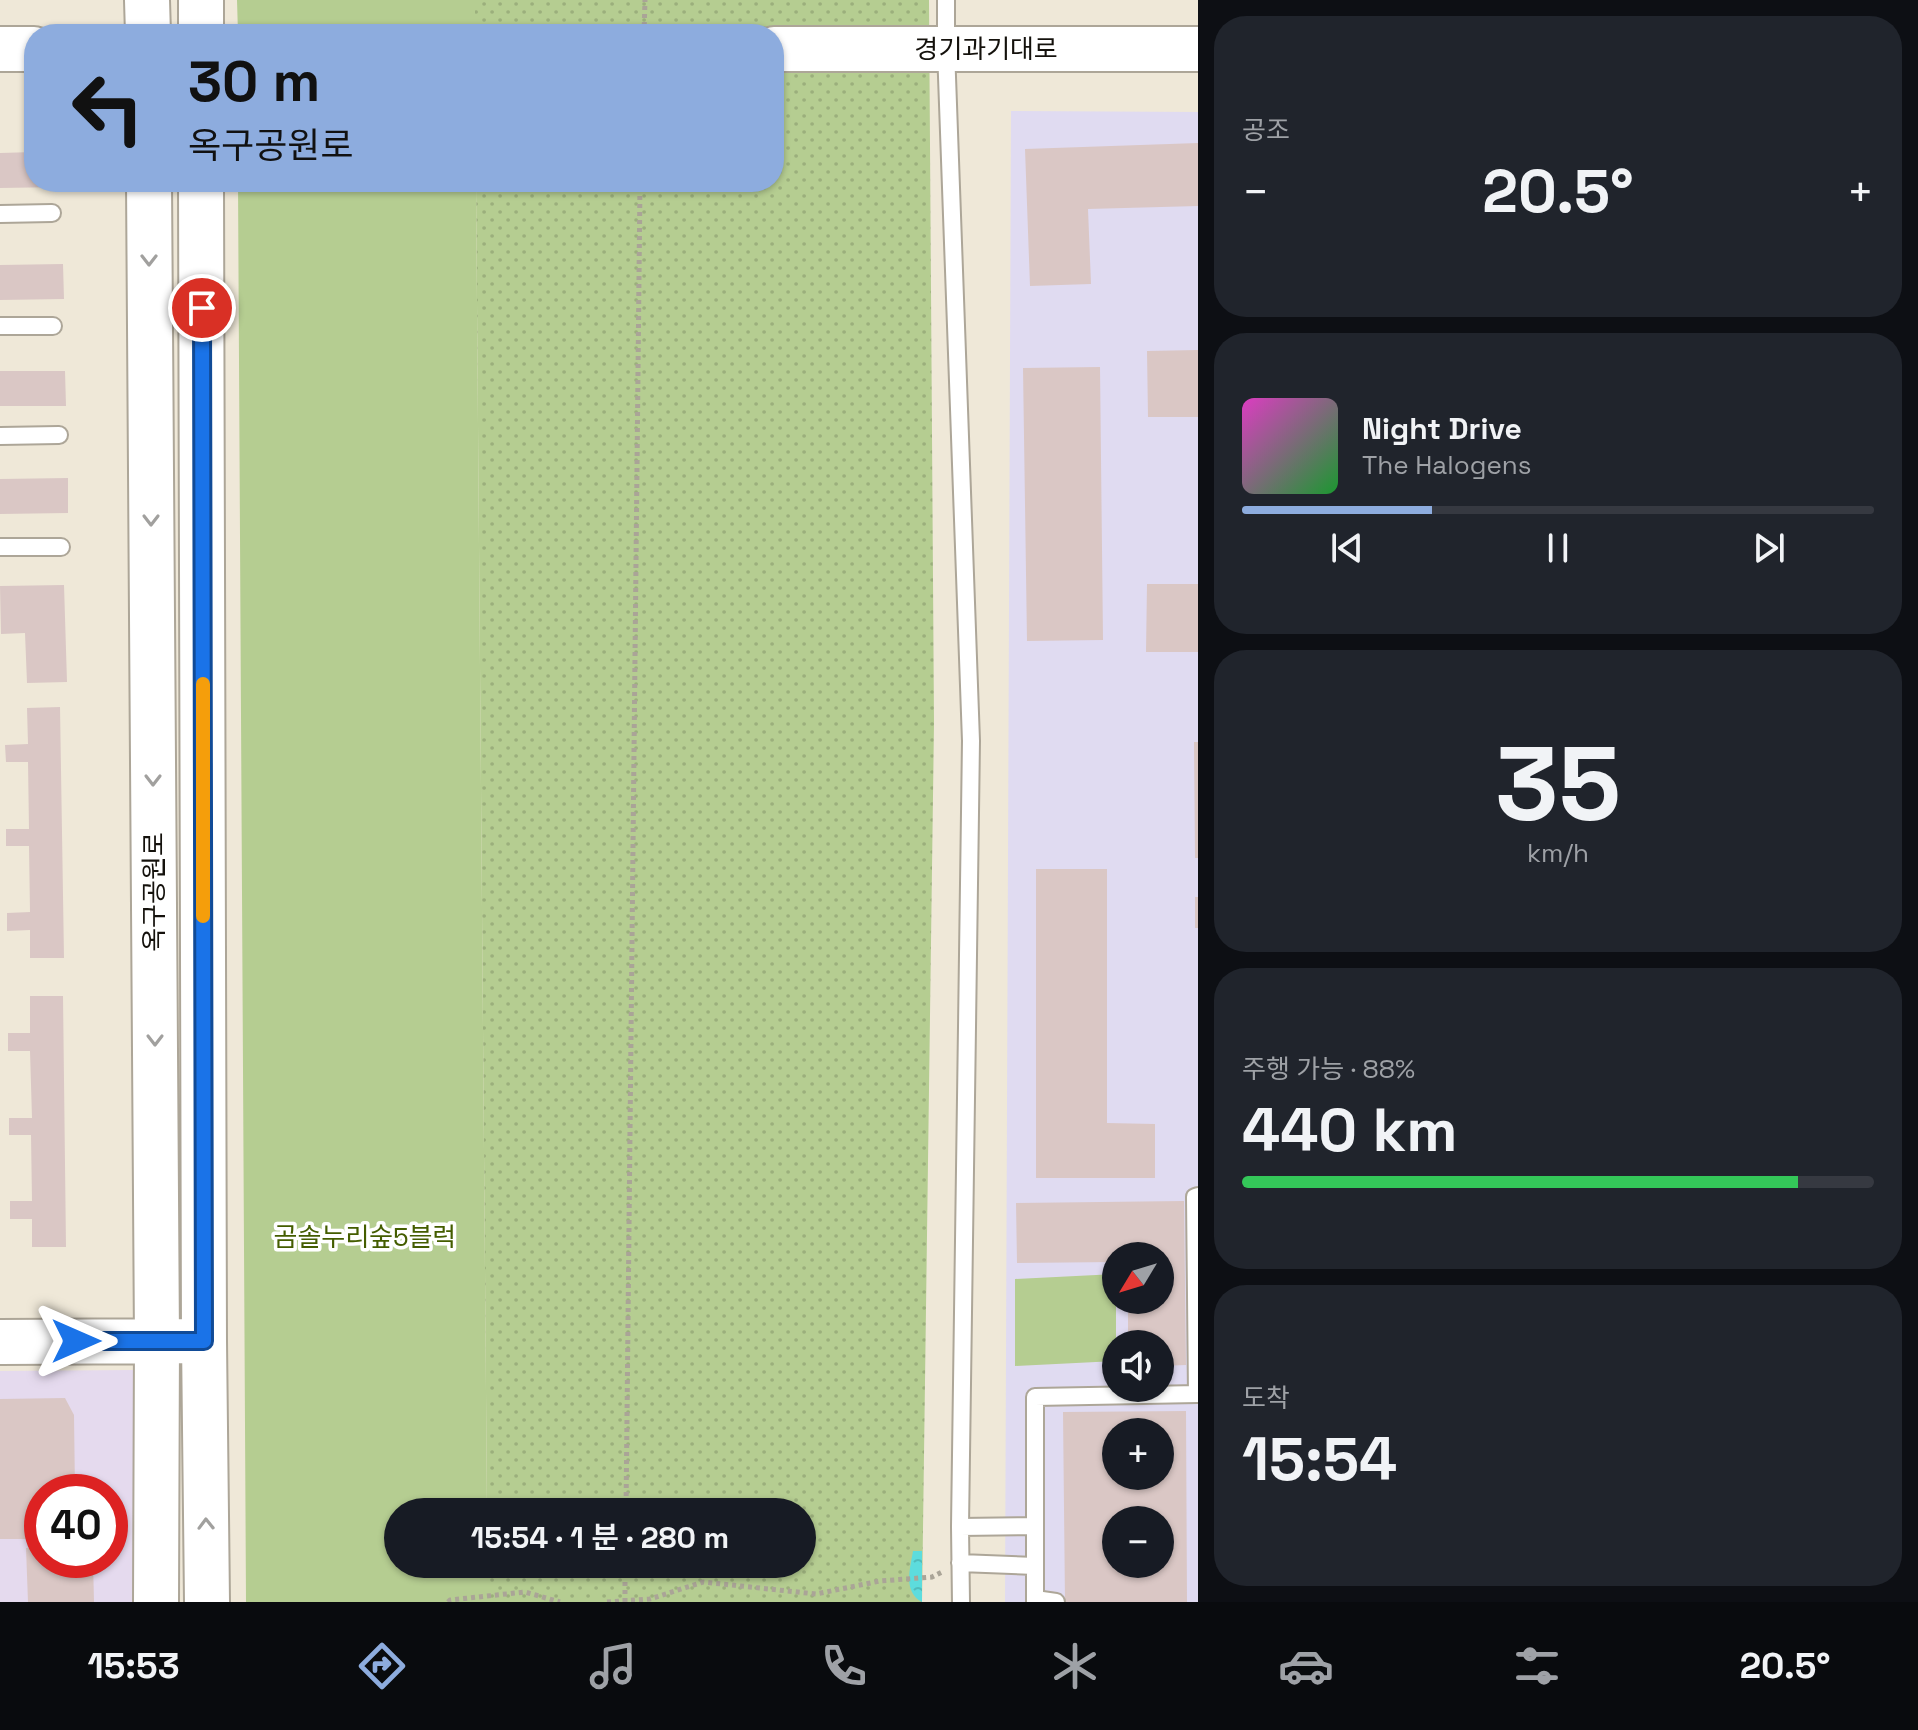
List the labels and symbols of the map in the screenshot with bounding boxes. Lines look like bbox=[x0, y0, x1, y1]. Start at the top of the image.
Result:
street label: 경기과기대로 bbox=[914, 32, 1058, 66]
one-way arrow bbox=[140, 254, 158, 267]
pin bbox=[168, 274, 236, 342]
one-way arrow bbox=[142, 514, 160, 527]
one-way arrow bbox=[144, 774, 162, 787]
street label: 옥구공원로 bbox=[137, 832, 171, 952]
one-way arrow bbox=[146, 1034, 164, 1047]
park label: 곰솔누리숲5블럭 bbox=[273, 1220, 457, 1254]
north arrow bbox=[1102, 1242, 1174, 1314]
position arrow bbox=[34, 1299, 118, 1383]
speed limit sign: 40 bbox=[24, 1474, 128, 1578]
one-way arrow bbox=[197, 1517, 215, 1530]

